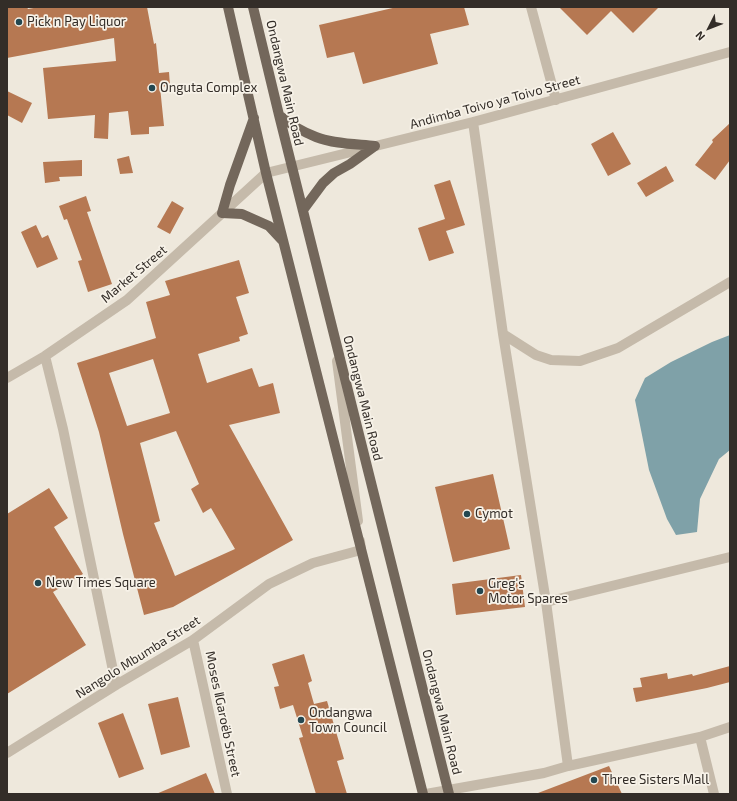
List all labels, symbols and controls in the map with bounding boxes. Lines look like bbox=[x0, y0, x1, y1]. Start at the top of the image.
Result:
north arrow bbox=[689, 8, 729, 48]
place label: Pick n Pay Liquor bbox=[27, 14, 126, 30]
marker: Pick n Pay Liquor bbox=[14, 17, 24, 27]
street label: Ondangwa Main Road bbox=[263, 19, 307, 147]
text: N bbox=[692, 29, 707, 44]
street label: Andimba Toivo ya Toivo Street bbox=[408, 72, 582, 132]
place label: Onguta Complex bbox=[160, 80, 257, 96]
marker: Onguta Complex bbox=[147, 83, 157, 93]
street label: Market Street bbox=[98, 242, 170, 306]
street label: Ondangwa Main Road bbox=[340, 334, 386, 462]
place label: Cymot bbox=[475, 506, 513, 522]
marker: Cymot bbox=[462, 509, 472, 519]
place label: New Times Square bbox=[46, 575, 156, 591]
place label: Greg's Motor Spares bbox=[488, 576, 568, 607]
marker: New Times Square bbox=[33, 578, 43, 588]
marker: Greg's Motor Spares bbox=[475, 586, 485, 596]
street label: Nangolo Mbumba Street bbox=[73, 612, 203, 702]
street label: Ondangwa Main Road bbox=[419, 648, 465, 776]
street label: Moses ǁGaroëb Street bbox=[202, 650, 244, 778]
place label: Ondangwa Town Council bbox=[309, 705, 387, 736]
marker: Ondangwa Town Council bbox=[296, 715, 306, 725]
place label: Three Sisters Mall bbox=[602, 772, 709, 788]
marker: Three Sisters Mall bbox=[589, 775, 599, 785]

